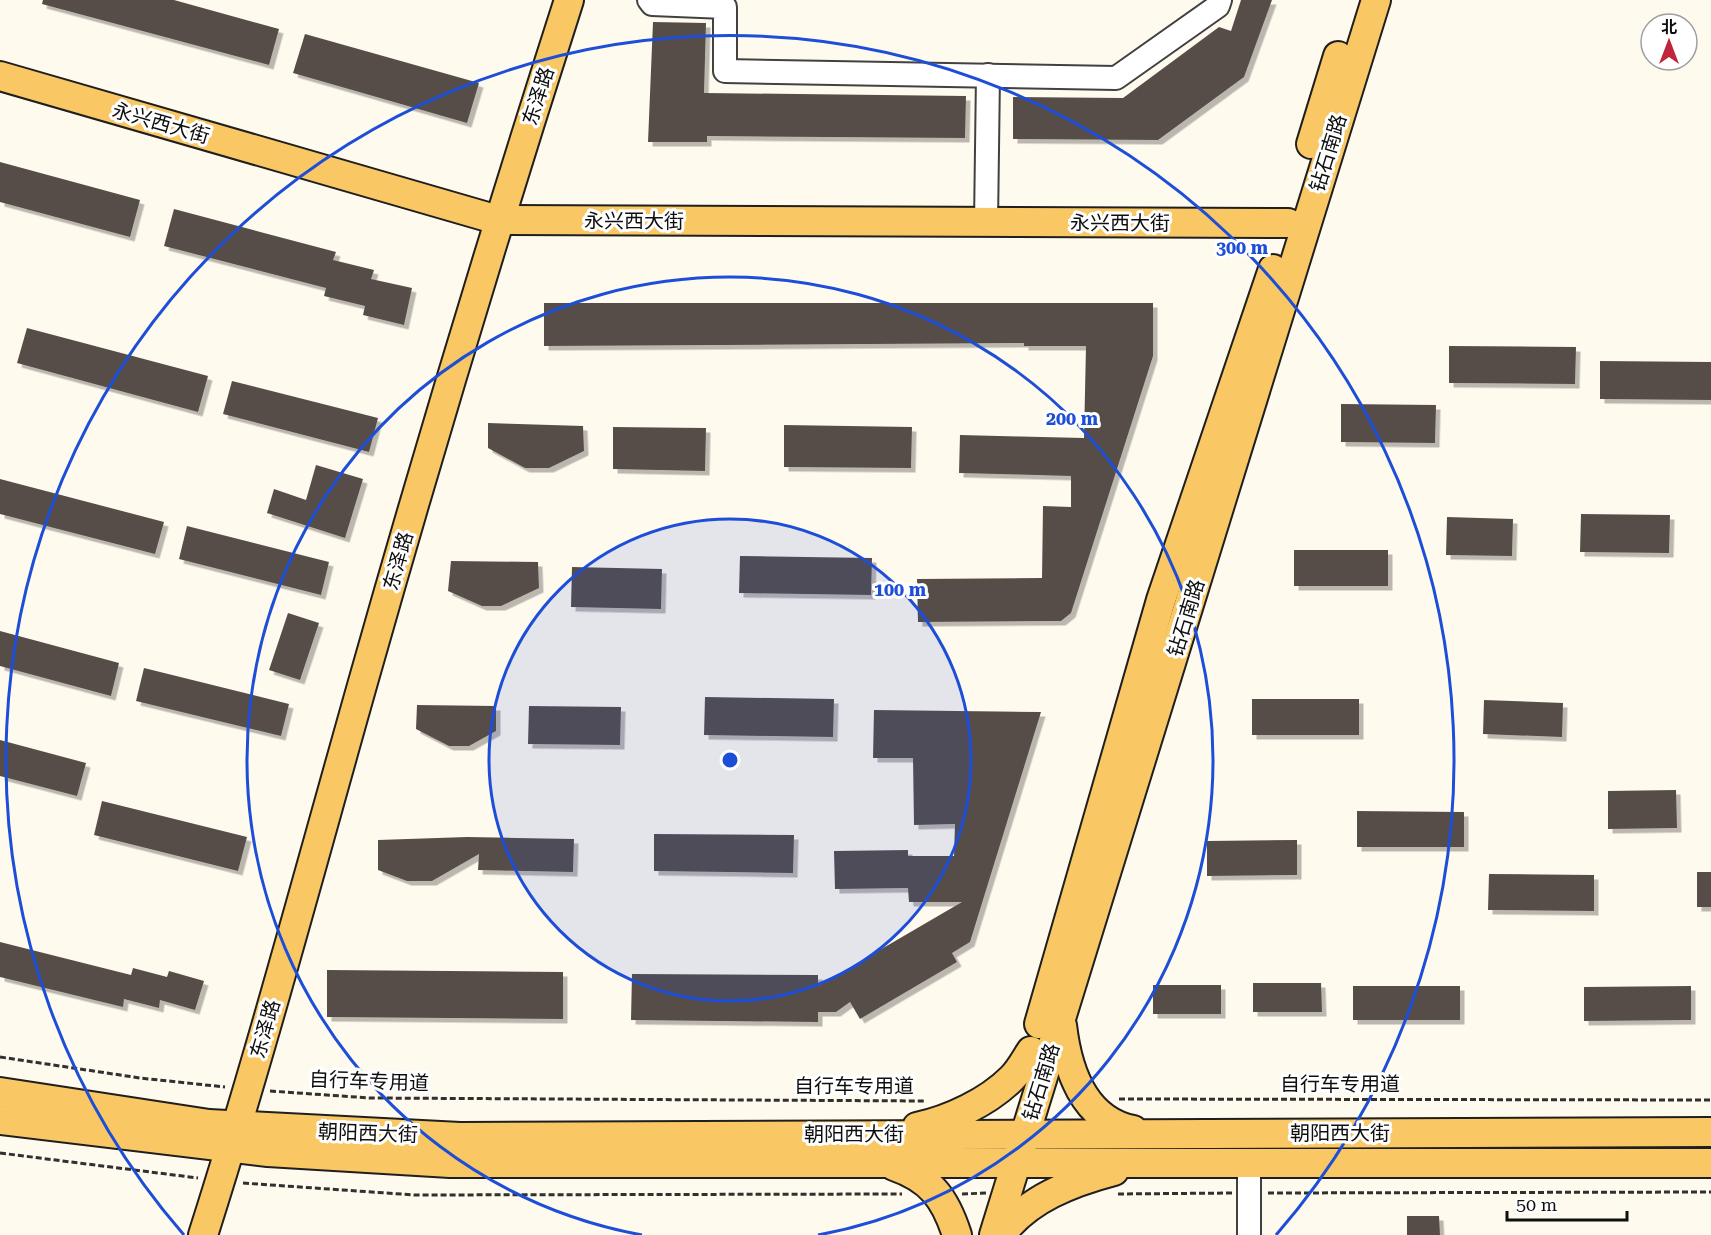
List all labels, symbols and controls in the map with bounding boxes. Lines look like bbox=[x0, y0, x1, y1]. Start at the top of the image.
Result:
north arrow bbox=[1639, 12, 1699, 72]
text: 北 bbox=[1661, 18, 1677, 37]
street label: 东泽路 bbox=[517, 64, 559, 128]
street label: 永兴西大街 bbox=[110, 98, 212, 148]
street label: 钻石南路 bbox=[1305, 111, 1351, 195]
street label: 永兴西大街 bbox=[584, 209, 684, 233]
street label: 永兴西大街 bbox=[1070, 211, 1170, 235]
text: 300 m bbox=[1216, 237, 1269, 258]
text: 200 m bbox=[1046, 408, 1099, 429]
street label: 东泽路 bbox=[378, 529, 418, 593]
street label: 钻石南路 bbox=[1163, 576, 1209, 660]
text: 100 m bbox=[874, 579, 927, 600]
centre of rings bbox=[720, 750, 740, 770]
street label: 东泽路 bbox=[245, 997, 285, 1061]
street label: 钻石南路 bbox=[1018, 1040, 1064, 1124]
street label: 自行车专用道 bbox=[309, 1067, 429, 1095]
street label: 自行车专用道 bbox=[1280, 1072, 1400, 1096]
street label: 自行车专用道 bbox=[794, 1074, 914, 1098]
street label: 朝阳西大街 bbox=[318, 1119, 418, 1147]
street label: 朝阳西大街 bbox=[1290, 1121, 1390, 1145]
street label: 朝阳西大街 bbox=[804, 1122, 904, 1146]
scale bar bbox=[1507, 1184, 1627, 1222]
text: 50 m bbox=[1516, 1194, 1557, 1215]

